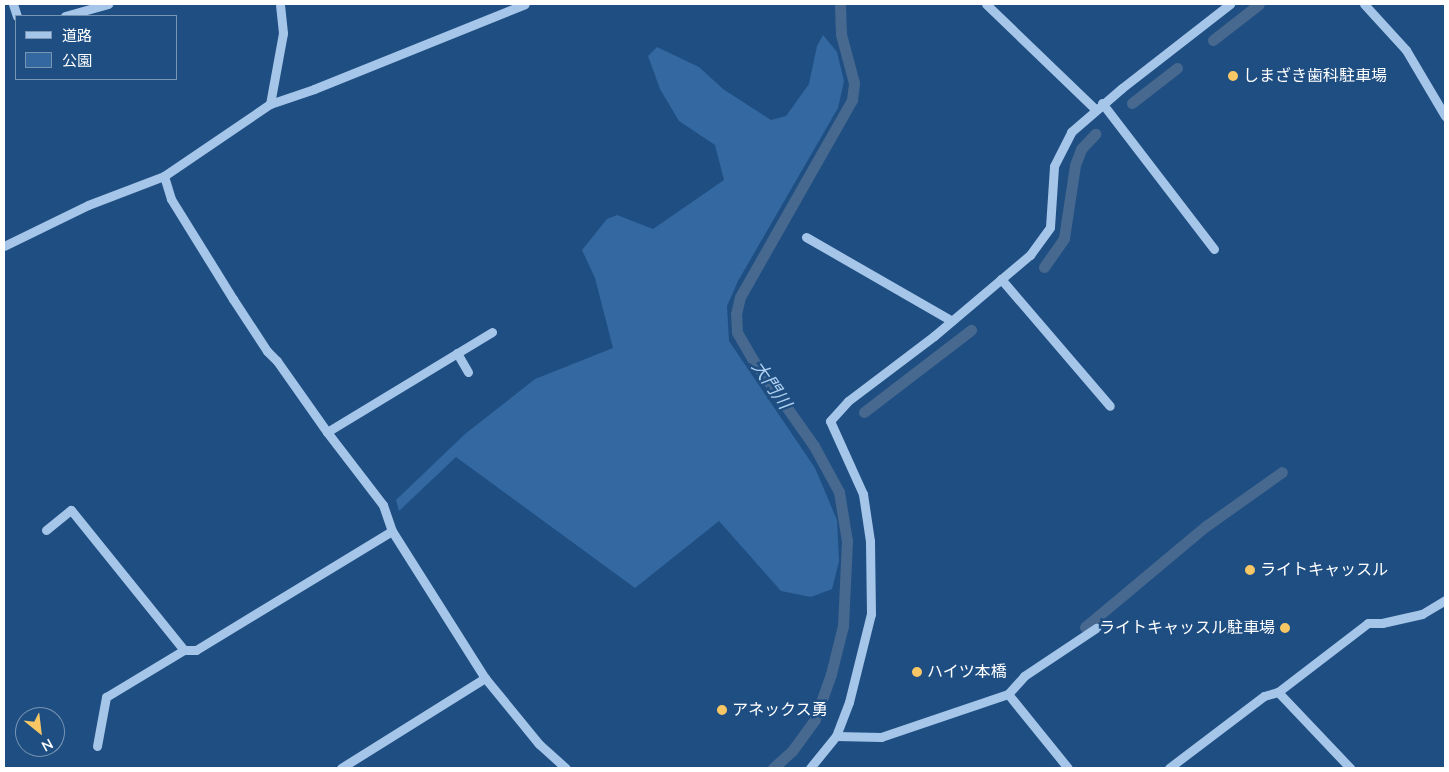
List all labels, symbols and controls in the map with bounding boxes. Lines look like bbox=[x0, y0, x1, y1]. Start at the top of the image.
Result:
legend bbox=[15, 15, 178, 80]
text: 道路 bbox=[62, 26, 92, 46]
text: 公園 bbox=[62, 51, 92, 71]
place label: しまざき歯科駐車場 bbox=[1243, 66, 1387, 86]
marker: しまざき歯科駐車場 bbox=[1227, 70, 1239, 82]
water label: 大門川 bbox=[747, 357, 795, 413]
place label: ライトキャッスル bbox=[1260, 560, 1388, 580]
marker: ライトキャッスル bbox=[1244, 564, 1256, 576]
place label: ライトキャッスル駐車場 bbox=[1099, 618, 1275, 638]
marker: ライトキャッスル駐車場 bbox=[1279, 622, 1291, 634]
place label: ハイツ本橋 bbox=[927, 662, 1007, 682]
marker: ハイツ本橋 bbox=[911, 666, 923, 678]
place label: アネックス勇 bbox=[732, 700, 828, 720]
marker: アネックス勇 bbox=[716, 704, 728, 716]
north arrow bbox=[15, 707, 65, 757]
text: N bbox=[38, 734, 56, 756]

